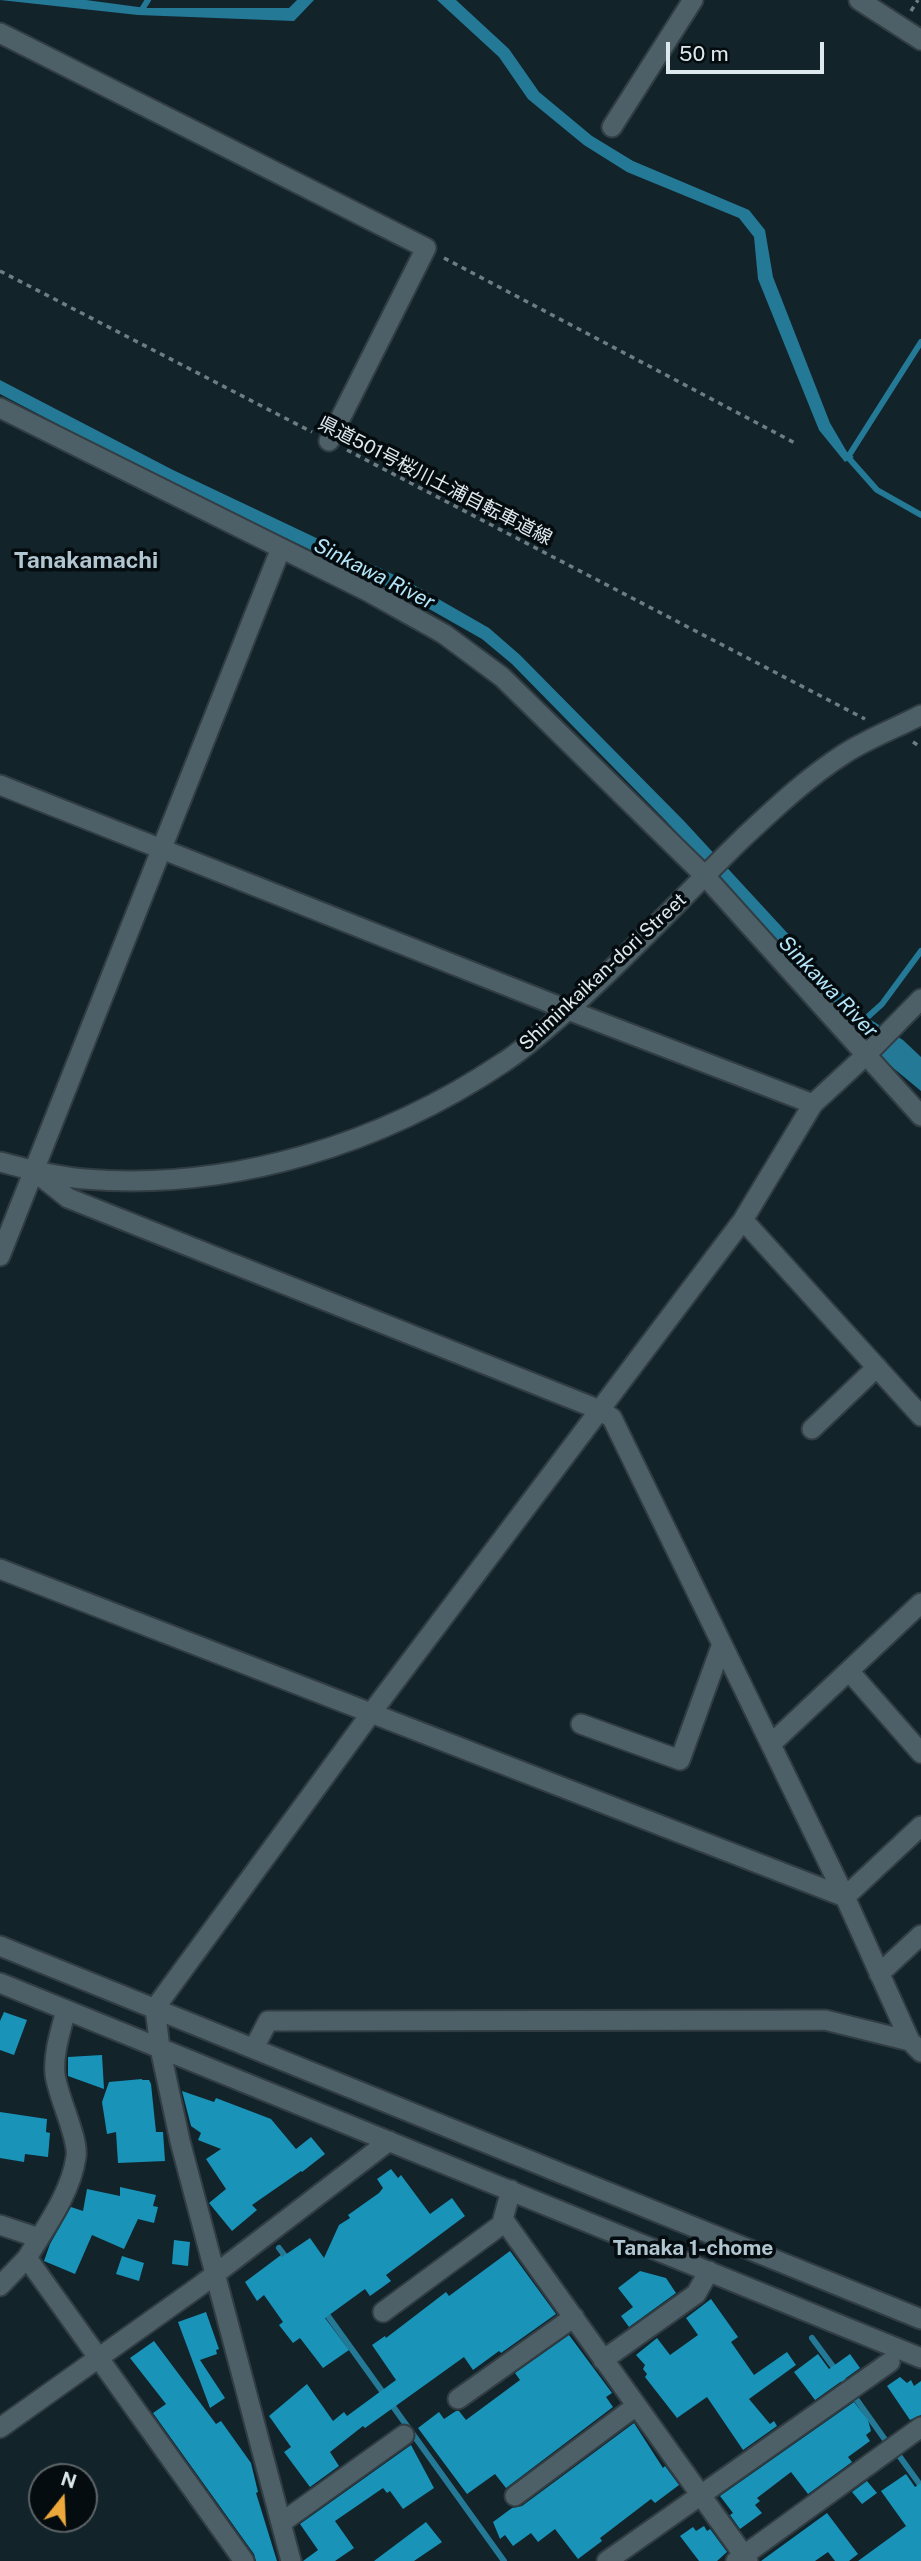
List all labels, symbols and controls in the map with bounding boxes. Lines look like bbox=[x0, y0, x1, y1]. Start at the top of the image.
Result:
scale bar bbox=[669, 28, 827, 72]
text: 50 m bbox=[679, 41, 729, 66]
street label: 県道501号桜川土浦自転車道線 bbox=[314, 412, 556, 550]
water label: Sinkawa River bbox=[309, 533, 439, 615]
district label: Tanakamachi bbox=[14, 547, 158, 575]
street label: Shiminkaikan-dori Street bbox=[515, 889, 691, 1055]
water label: Sinkawa River bbox=[773, 931, 883, 1043]
district label: Tanaka 1-chome bbox=[613, 2236, 773, 2262]
north arrow bbox=[28, 2463, 98, 2533]
text: N bbox=[58, 2467, 79, 2493]

